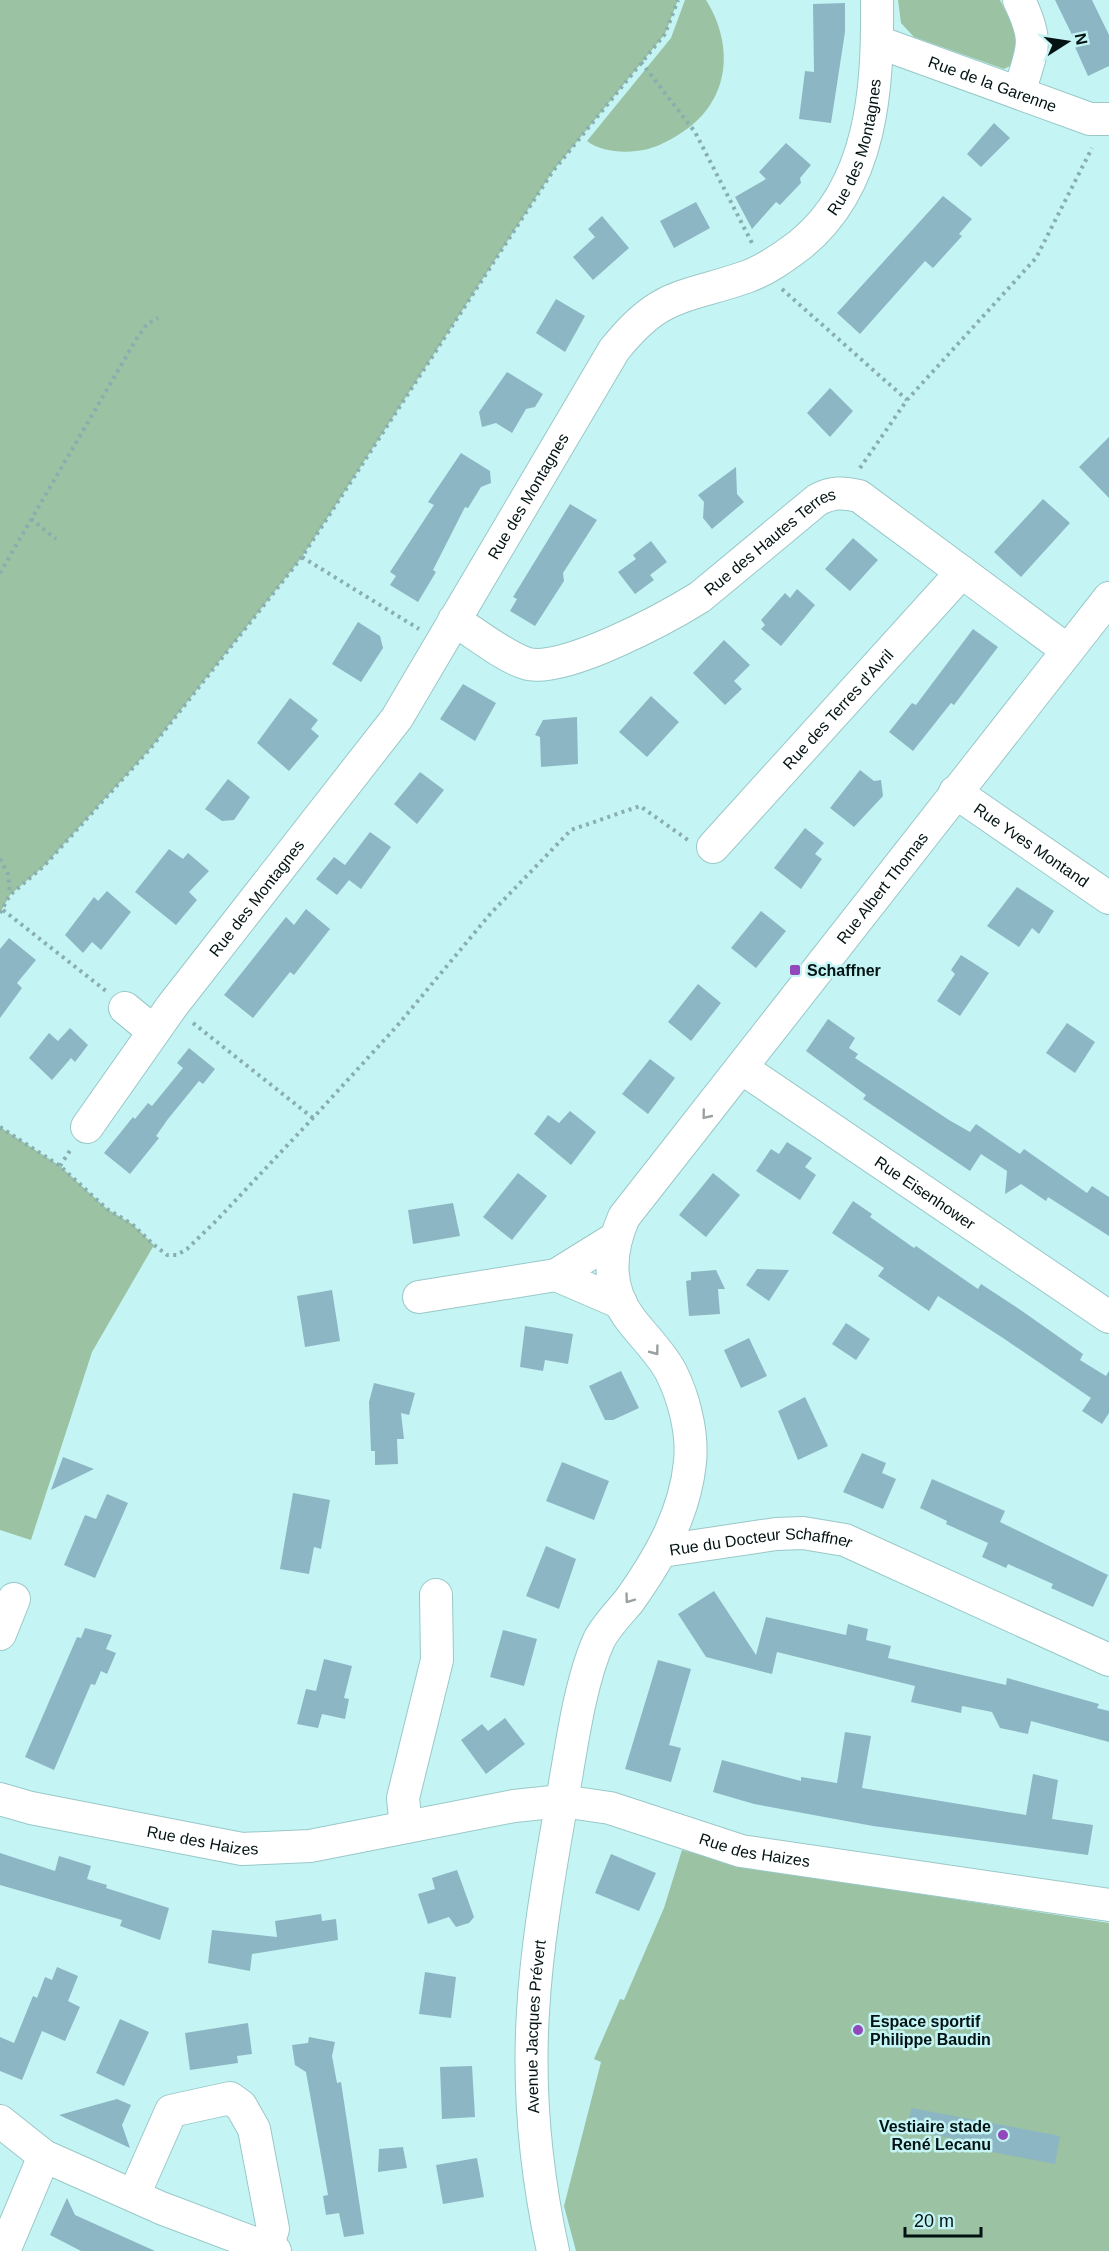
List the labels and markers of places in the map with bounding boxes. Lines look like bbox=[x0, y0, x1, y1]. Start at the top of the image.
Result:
place label: Schaffner bbox=[807, 962, 881, 979]
marker: Schaffner bbox=[788, 963, 802, 977]
place label: Espace sportif Philippe Baudin bbox=[870, 2013, 991, 2048]
marker: Espace sportif Philippe Baudin bbox=[851, 2023, 865, 2037]
place label: Vestiaire stade René Lecanu bbox=[879, 2118, 991, 2153]
marker: Vestiaire stade René Lecanu bbox=[996, 2128, 1010, 2142]

